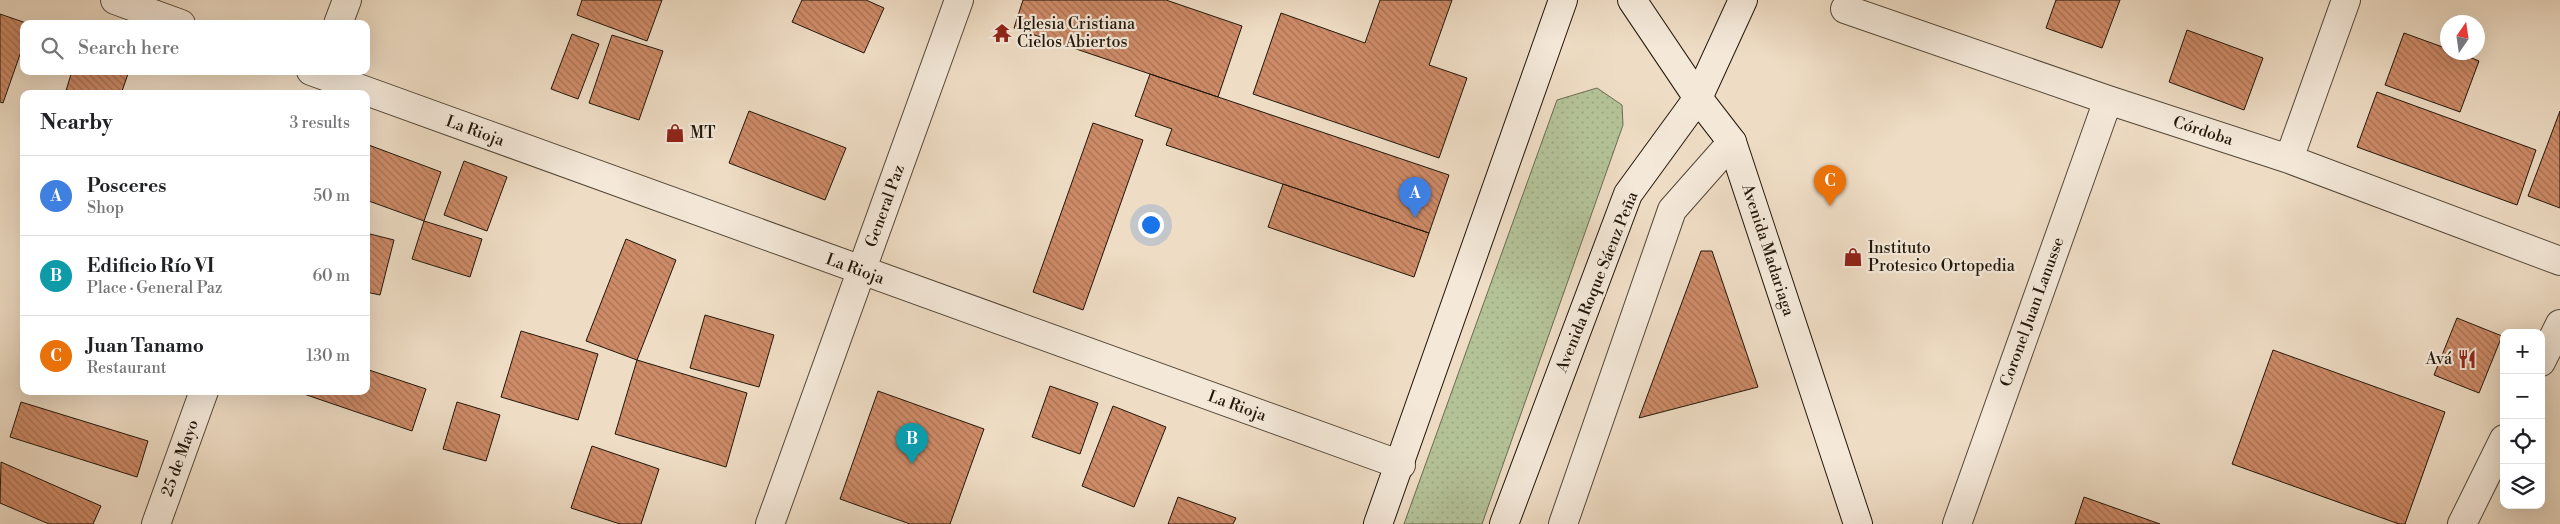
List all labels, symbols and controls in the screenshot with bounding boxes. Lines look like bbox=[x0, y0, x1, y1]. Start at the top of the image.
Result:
place label: Iglesia Cristiana Cielos Abiertos bbox=[1017, 14, 1136, 52]
north arrow bbox=[2440, 15, 2485, 60]
search box bbox=[20, 20, 370, 75]
temple icon: Iglesia Cristiana Cielos Abiertos bbox=[991, 22, 1013, 44]
icon: search bbox=[38, 34, 66, 62]
text: Search here bbox=[78, 36, 179, 60]
text: Nearby bbox=[40, 110, 113, 136]
street label: La Rioja bbox=[443, 111, 508, 151]
street label: Córdoba bbox=[2170, 112, 2236, 150]
text: 3 results bbox=[289, 113, 350, 133]
shop icon: MT bbox=[664, 122, 686, 144]
place label: MT bbox=[690, 123, 715, 143]
street label: General Paz bbox=[861, 162, 909, 250]
pin: C bbox=[1814, 165, 1846, 206]
text: Posceres bbox=[87, 174, 166, 198]
pin: A bbox=[1399, 177, 1431, 218]
street label: Avenida Madariaga bbox=[1737, 180, 1799, 319]
text: A bbox=[50, 186, 62, 206]
text: 50 m bbox=[313, 186, 350, 206]
street label: Avenida Roque Sáenz Peña bbox=[1551, 188, 1643, 376]
text: Shop bbox=[87, 198, 124, 218]
your location bbox=[1138, 212, 1164, 238]
street label: Coronel Juan Lanusse bbox=[1996, 234, 2068, 390]
place label: Instituto Protesico Ortopedia bbox=[1868, 238, 2016, 276]
shop icon: Instituto Protesico Ortopedia bbox=[1842, 246, 1864, 268]
street label: La Rioja bbox=[823, 249, 888, 289]
text: Edificio Río VI bbox=[87, 254, 214, 278]
text: B bbox=[50, 266, 62, 286]
text: 60 m bbox=[312, 266, 350, 286]
text: Place · General Paz bbox=[87, 278, 223, 298]
map controls bbox=[2500, 329, 2545, 509]
button: + bbox=[2500, 329, 2545, 374]
text: Juan Tanamo bbox=[87, 334, 204, 358]
text: C bbox=[50, 346, 62, 366]
text: 130 m bbox=[306, 346, 350, 366]
restaurant icon: Avá bbox=[2456, 348, 2478, 370]
place label: Avá bbox=[2425, 349, 2453, 369]
text: Restaurant bbox=[87, 358, 166, 378]
button: − bbox=[2500, 374, 2545, 419]
street label: La Rioja bbox=[1205, 386, 1270, 426]
street label: 25 de Mayo bbox=[157, 417, 203, 499]
button: locate bbox=[2500, 419, 2545, 464]
pin: B bbox=[896, 423, 928, 464]
button: layers bbox=[2500, 464, 2545, 509]

